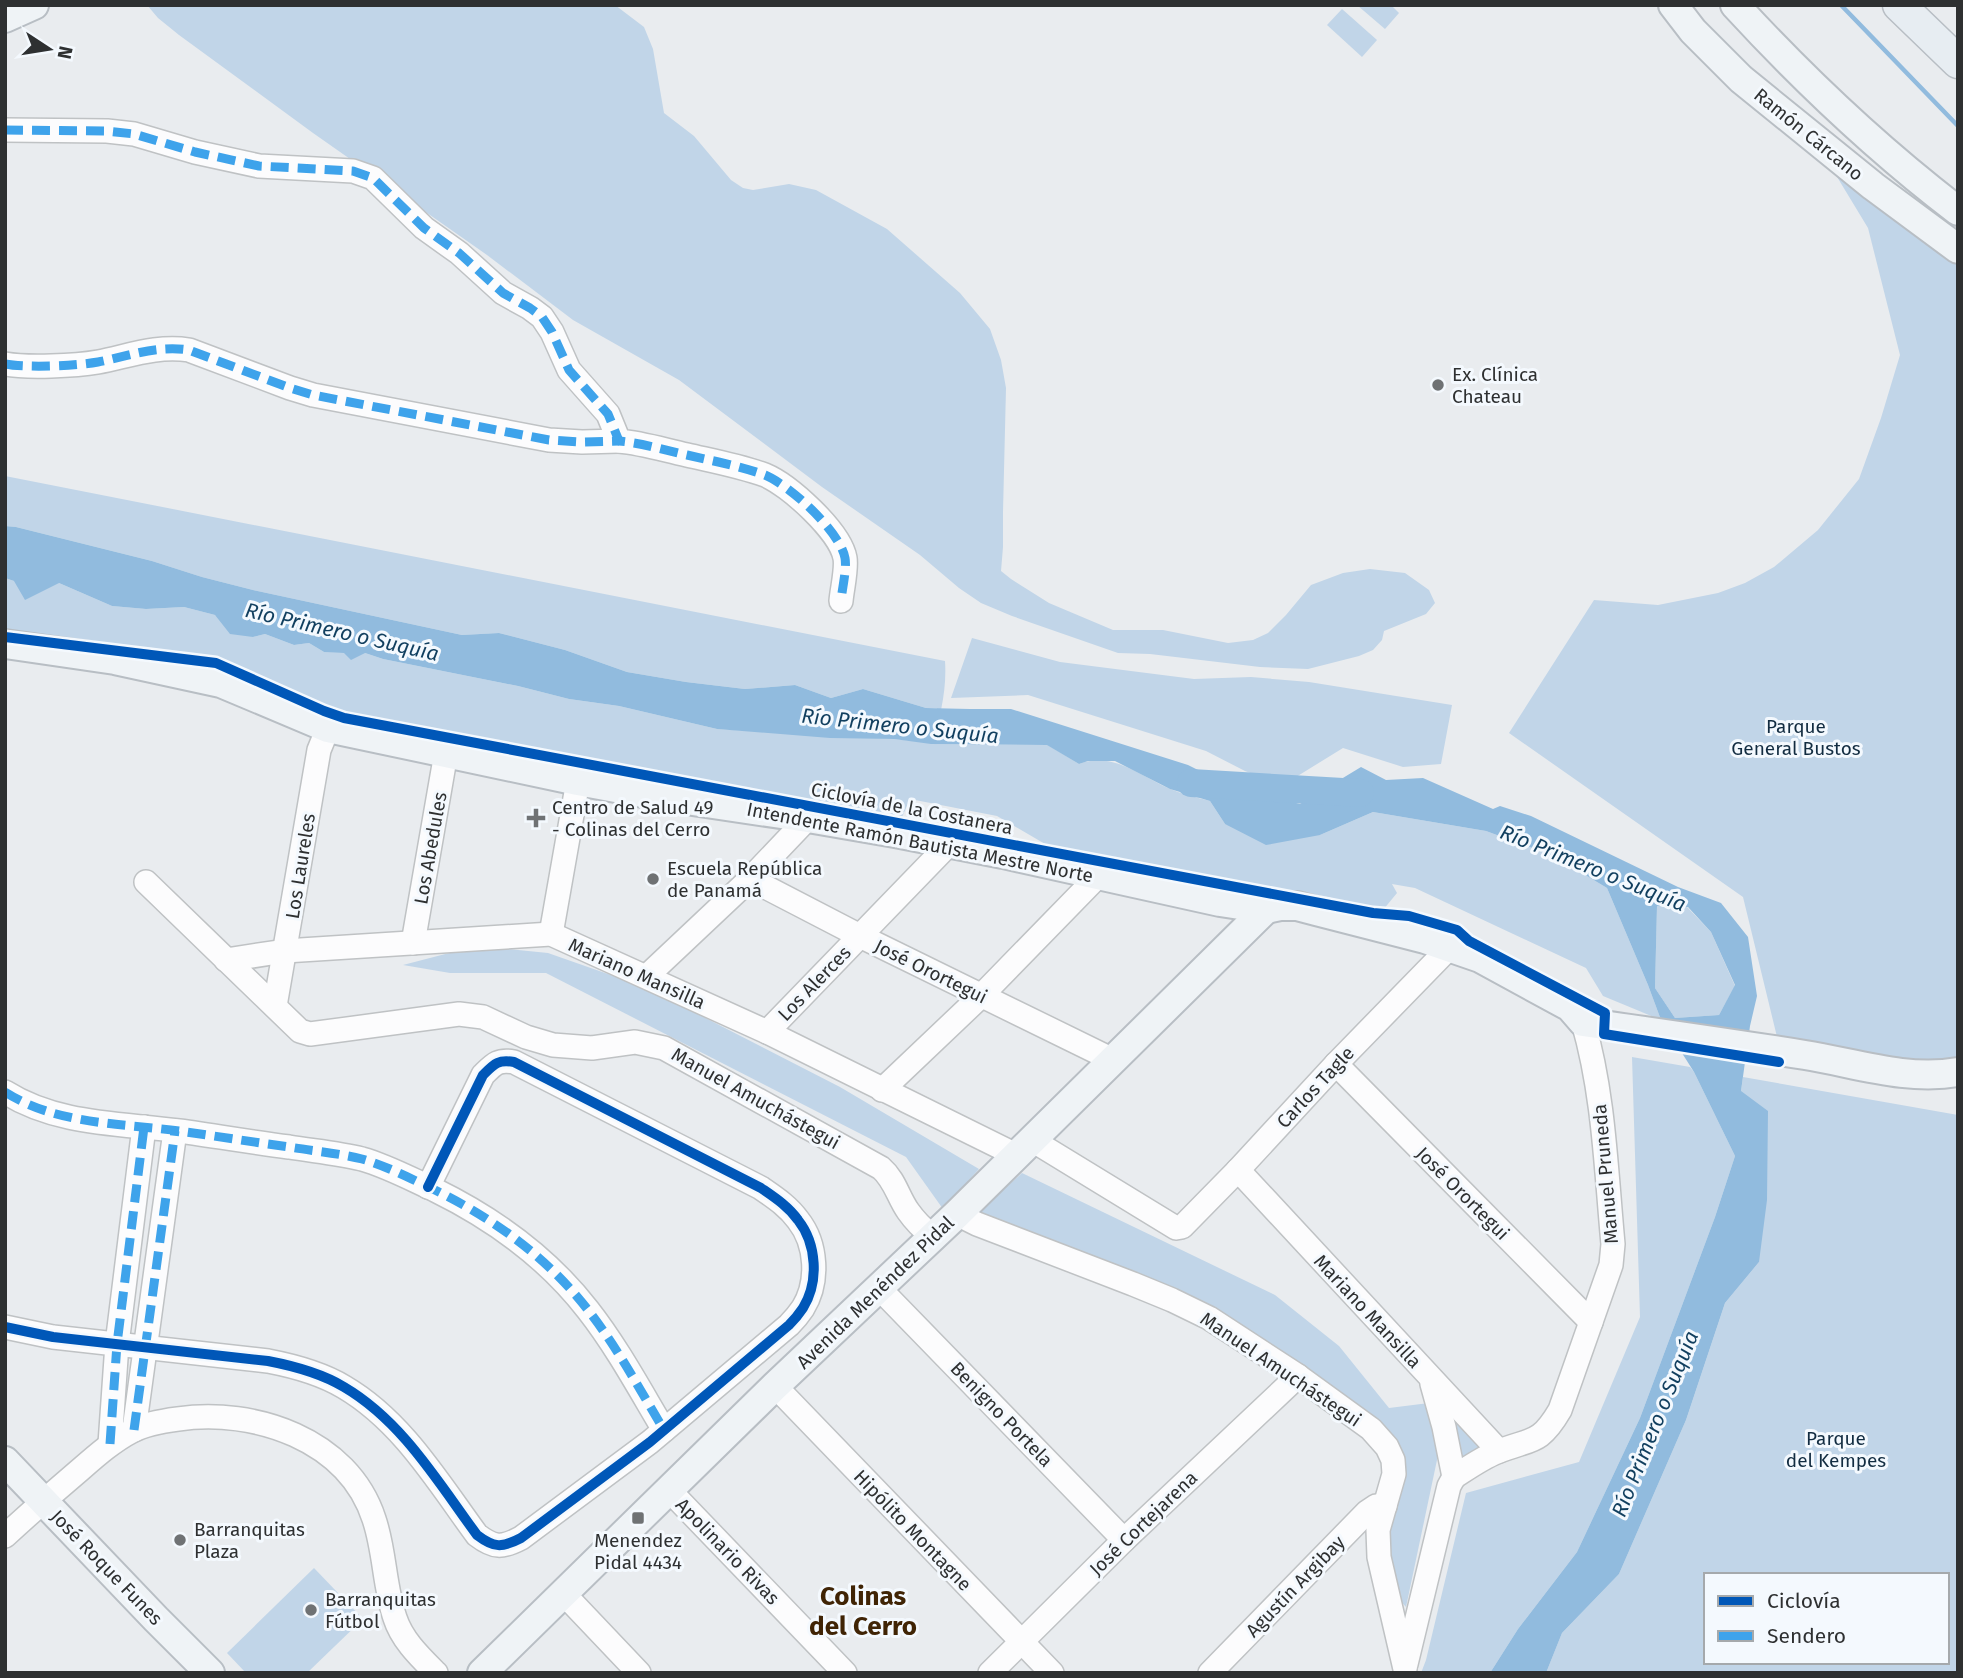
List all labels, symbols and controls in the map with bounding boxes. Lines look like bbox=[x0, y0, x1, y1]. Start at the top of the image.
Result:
north arrow bbox=[14, 14, 84, 84]
text: N bbox=[53, 44, 78, 61]
street label: Ramón Cárcano bbox=[1749, 83, 1868, 186]
place label: Ex. Clínica Chateau bbox=[1452, 363, 1538, 408]
marker: Ex. Clínica Chateau bbox=[1430, 377, 1446, 393]
water label: Río Primero o Suquía bbox=[243, 597, 441, 667]
water label: Río Primero o Suquía bbox=[800, 703, 1000, 749]
park label: Parque General Bustos bbox=[1731, 715, 1861, 760]
street label: Ciclovía de la Costanera bbox=[809, 778, 1015, 839]
street label: Los Abedules bbox=[409, 790, 452, 906]
place label: Centro de Salud 49 - Colinas del Cerro bbox=[552, 796, 714, 841]
street label: Intendente Ramón Bautista Mestre Norte bbox=[745, 798, 1095, 887]
marker: Centro de Salud 49 - Colinas del Cerro bbox=[526, 808, 546, 828]
street label: Los Laureles bbox=[281, 812, 320, 920]
water label: Río Primero o Suquía bbox=[1496, 819, 1690, 917]
place label: Escuela República de Panamá bbox=[667, 857, 822, 902]
marker: Escuela República de Panamá bbox=[645, 871, 661, 887]
street label: Mariano Mansilla bbox=[565, 933, 709, 1014]
street label: José Orortegui bbox=[871, 934, 991, 1009]
street label: Los Alerces bbox=[773, 941, 856, 1026]
street label: Carlos Tagle bbox=[1272, 1042, 1359, 1133]
street label: Manuel Amuchástegui bbox=[668, 1043, 844, 1154]
street label: Manuel Pruneda bbox=[1588, 1103, 1623, 1245]
street label: José Orortegui bbox=[1411, 1142, 1514, 1245]
street label: Avenida Menéndez Pidal bbox=[792, 1211, 959, 1374]
street label: Mariano Mansilla bbox=[1309, 1250, 1426, 1373]
street label: Manuel Amuchástegui bbox=[1196, 1307, 1365, 1432]
water label: Río Primero o Suquía bbox=[1606, 1327, 1704, 1521]
street label: Benigno Portela bbox=[946, 1357, 1058, 1472]
park label: Parque del Kempes bbox=[1786, 1427, 1886, 1472]
street label: Hipólito Montagne bbox=[849, 1465, 976, 1596]
street label: José Cortejarena bbox=[1085, 1466, 1202, 1581]
street label: Apolinario Rivas bbox=[671, 1493, 784, 1610]
street label: José Roque Funes bbox=[46, 1505, 168, 1630]
marker: Menendez Pidal 4434 bbox=[630, 1510, 646, 1526]
place label: Barranquitas Plaza bbox=[194, 1518, 305, 1563]
place label: Menendez Pidal 4434 bbox=[594, 1529, 682, 1574]
street label: Agustín Argibay bbox=[1241, 1530, 1350, 1642]
marker: Barranquitas Plaza bbox=[172, 1532, 188, 1548]
legend bbox=[1704, 1573, 1949, 1664]
district label: Colinas del Cerro bbox=[809, 1581, 917, 1642]
place label: Barranquitas Fútbol bbox=[325, 1588, 436, 1633]
text: Ciclovía bbox=[1767, 1588, 1841, 1614]
marker: Barranquitas Fútbol bbox=[303, 1602, 319, 1618]
text: Sendero bbox=[1767, 1623, 1846, 1649]

